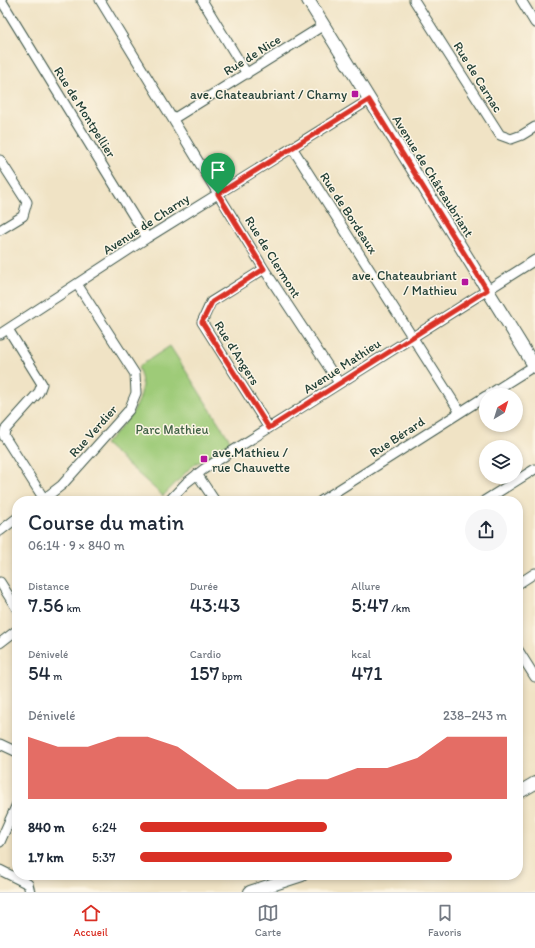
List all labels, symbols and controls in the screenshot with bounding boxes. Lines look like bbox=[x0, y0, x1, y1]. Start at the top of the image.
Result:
street label: Rue de Nice bbox=[221, 31, 283, 79]
street label: Rue de Carnac bbox=[450, 39, 506, 115]
street label: Rue de Montpellier bbox=[51, 64, 119, 161]
place label: ave. Chateaubriant / Charny bbox=[190, 87, 347, 102]
marker: ave. Chateaubriant / Charny bbox=[350, 89, 360, 99]
street label: Avenue de Châteaubriant bbox=[389, 112, 477, 240]
pin bbox=[201, 153, 235, 194]
icon: arrive bbox=[207, 159, 229, 181]
street label: Rue de Bordeaux bbox=[317, 169, 381, 257]
street label: Avenue de Charny bbox=[100, 191, 192, 257]
street label: Rue de Clermont bbox=[242, 213, 304, 301]
place label: ave. Chateaubriant / Mathieu bbox=[352, 268, 457, 298]
marker: ave. Chateaubriant / Mathieu bbox=[460, 277, 470, 287]
street label: Rue d'Angers bbox=[211, 318, 263, 388]
street label: Avenue Mathieu bbox=[300, 335, 384, 397]
north arrow bbox=[479, 388, 523, 432]
map controls bbox=[479, 388, 523, 484]
street label: Rue Verdier bbox=[66, 401, 121, 460]
street label: Rue Bérard bbox=[367, 414, 427, 460]
park label: Parc Mathieu bbox=[135, 422, 209, 437]
button: layers bbox=[479, 440, 523, 484]
place label: ave.Mathieu / rue Chauvette bbox=[212, 445, 290, 475]
marker: ave.Mathieu / rue Chauvette bbox=[199, 454, 209, 464]
text: Course du matin bbox=[28, 509, 184, 536]
button: share bbox=[465, 509, 507, 551]
text: 06:14 · 9 × 840 m bbox=[28, 538, 125, 553]
text: Distance bbox=[28, 580, 69, 593]
text: Durée bbox=[190, 580, 218, 593]
text: Allure bbox=[351, 580, 380, 593]
text: 7.56 bbox=[28, 593, 64, 617]
text: 43:43 bbox=[190, 593, 240, 617]
text: 5:47 bbox=[351, 593, 389, 617]
text: km bbox=[64, 602, 81, 615]
text: /km bbox=[389, 602, 410, 615]
text: Dénivelé bbox=[28, 648, 68, 661]
text: Cardio bbox=[190, 648, 221, 661]
text: kcal bbox=[351, 648, 371, 661]
text: 54 bbox=[28, 661, 51, 685]
text: 157 bbox=[190, 661, 219, 685]
text: 471 bbox=[351, 661, 383, 685]
text: m bbox=[51, 670, 62, 683]
text: bpm bbox=[219, 670, 242, 683]
text: Dénivelé bbox=[28, 708, 76, 723]
text: 238–243 m bbox=[443, 708, 507, 723]
text: 840 m bbox=[28, 820, 65, 835]
text: 6:24 bbox=[92, 820, 117, 835]
text: 1.7 km bbox=[28, 850, 64, 865]
text: 5:37 bbox=[92, 850, 116, 865]
tab: Accueil bbox=[73, 902, 108, 939]
tab: Carte bbox=[255, 902, 281, 939]
tab: Favoris bbox=[428, 902, 462, 939]

